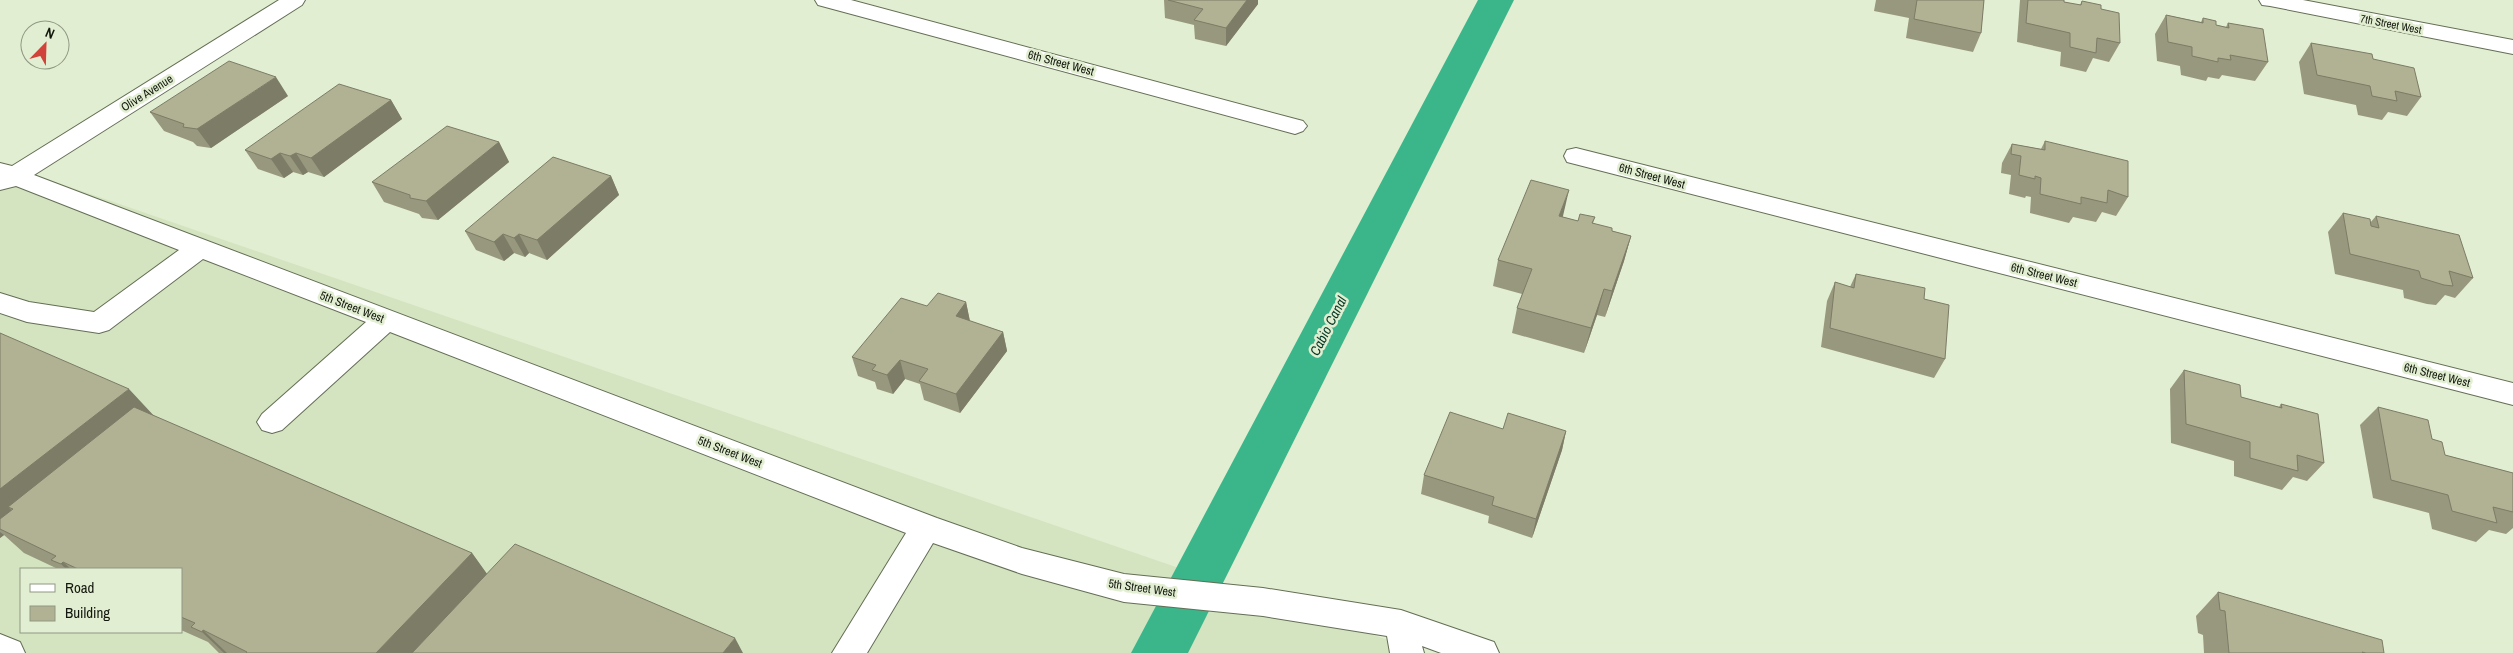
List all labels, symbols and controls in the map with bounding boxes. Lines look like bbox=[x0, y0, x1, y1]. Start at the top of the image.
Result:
street label: 7th Street West bbox=[2359, 11, 2423, 37]
north arrow bbox=[20, 20, 70, 70]
text: N bbox=[43, 23, 57, 43]
street label: 6th Street West bbox=[1026, 47, 1096, 80]
street label: Olive Avenue bbox=[118, 71, 176, 115]
street label: 6th Street West bbox=[1617, 160, 1687, 193]
street label: 6th Street West bbox=[2009, 259, 2079, 291]
street label: 5th Street West bbox=[318, 287, 387, 327]
water label: Cabio Canal bbox=[1305, 293, 1351, 359]
street label: 6th Street West bbox=[2402, 359, 2472, 391]
street label: 5th Street West bbox=[696, 432, 765, 472]
legend bbox=[20, 568, 182, 633]
street label: 5th Street West bbox=[1107, 575, 1177, 601]
text: Road bbox=[65, 577, 94, 598]
text: Building bbox=[65, 602, 110, 623]

